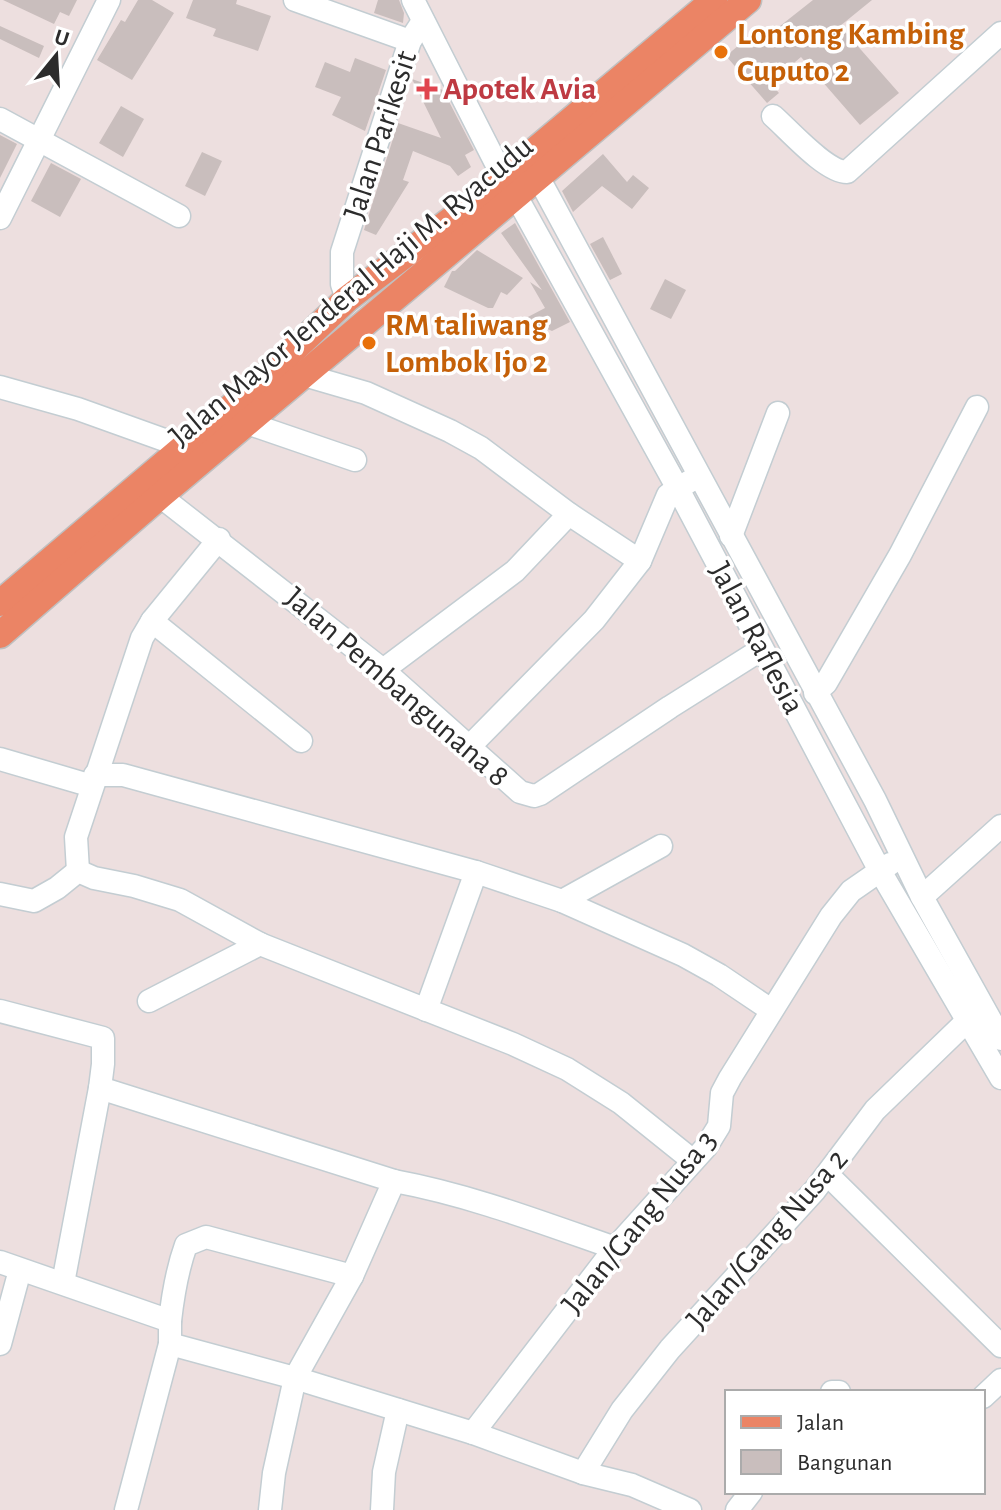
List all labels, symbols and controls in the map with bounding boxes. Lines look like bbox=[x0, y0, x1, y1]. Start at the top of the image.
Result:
north arrow bbox=[16, 16, 96, 96]
place label: Lontong Kambing Cuputo 2 bbox=[737, 18, 966, 87]
text: U bbox=[52, 25, 72, 51]
marker: Lontong Kambing Cuputo 2 bbox=[712, 43, 730, 61]
street label: Jalan Parikesit bbox=[338, 47, 422, 223]
place label: Apotek Avia bbox=[443, 73, 597, 105]
marker: Apotek Avia bbox=[418, 80, 436, 98]
street label: Jalan Mayor Jenderal Haji M. Ryacudu bbox=[163, 130, 539, 452]
place label: RM taliwang Lombok Ijo 2 bbox=[385, 309, 548, 378]
marker: RM taliwang Lombok Ijo 2 bbox=[360, 334, 378, 352]
street label: Jalan Raflesia bbox=[704, 557, 810, 719]
street label: Jalan Pembangunana 8 bbox=[279, 581, 515, 793]
street label: Jalan/Gang Nusa 3 bbox=[556, 1124, 722, 1320]
street label: Jalan/Gang Nusa 2 bbox=[680, 1143, 854, 1335]
legend bbox=[725, 1390, 985, 1494]
text: Jalan bbox=[797, 1411, 844, 1435]
text: Bangunan bbox=[797, 1451, 892, 1475]

